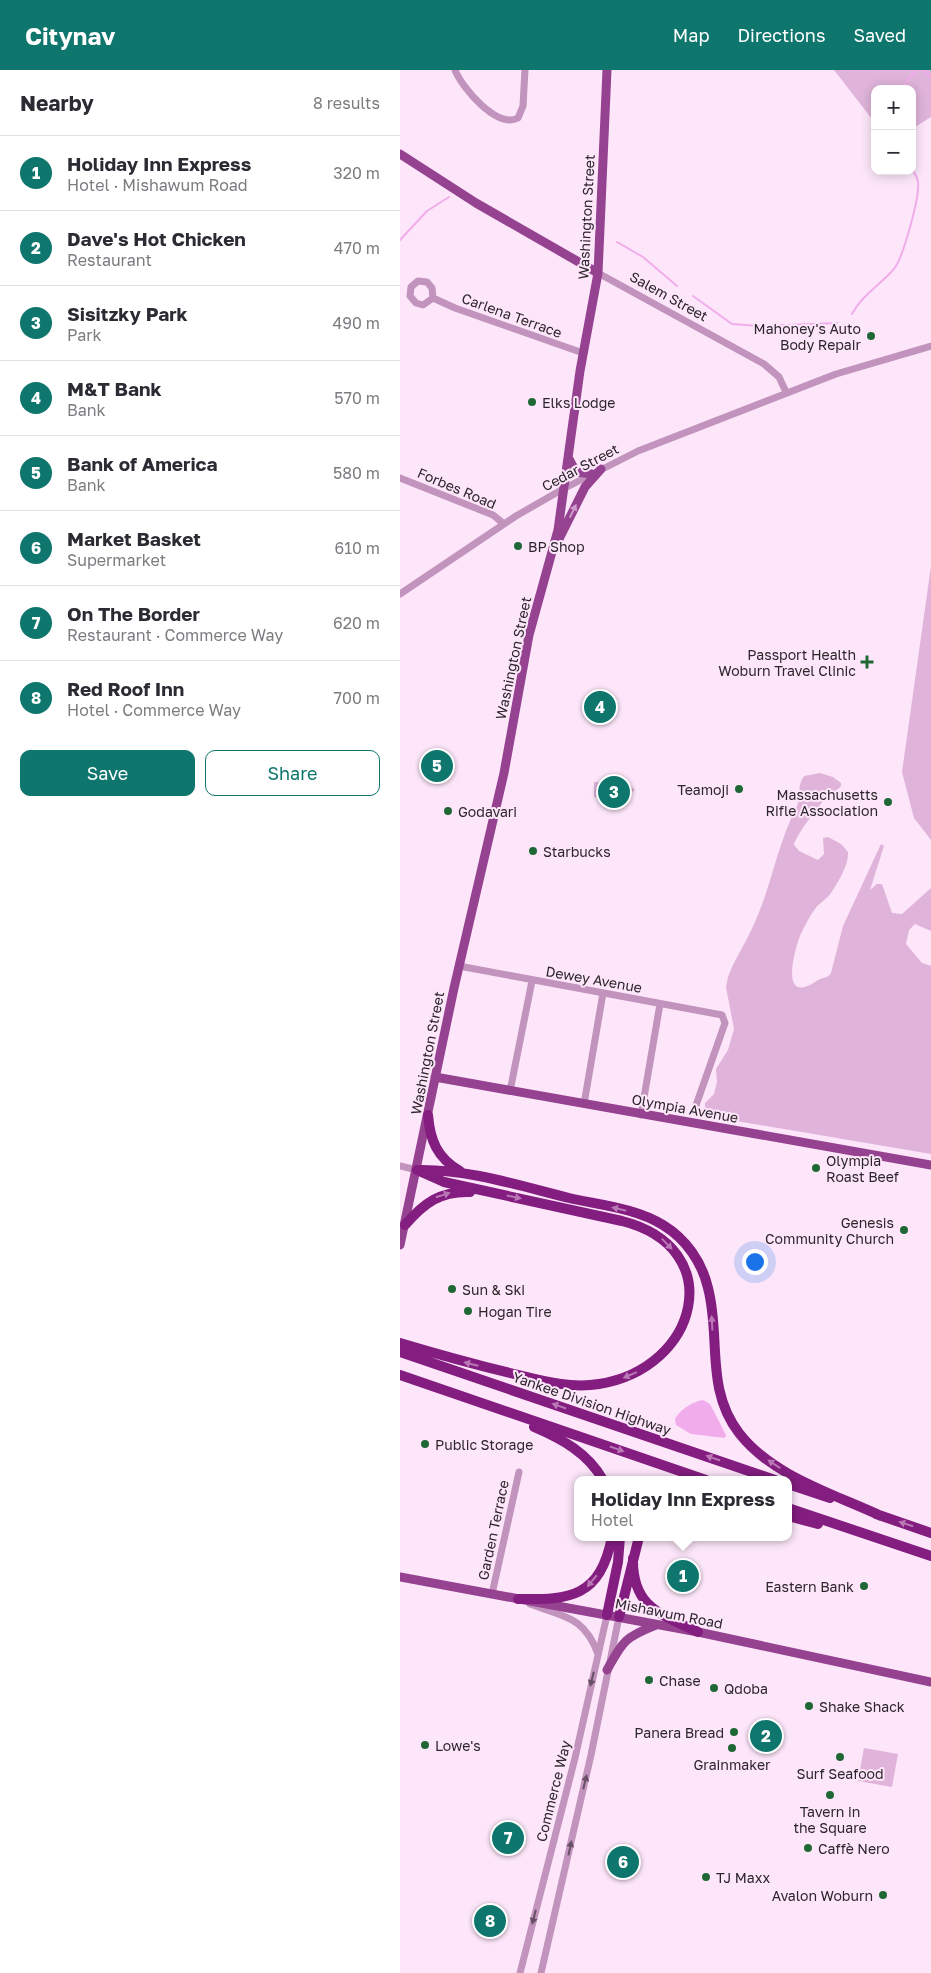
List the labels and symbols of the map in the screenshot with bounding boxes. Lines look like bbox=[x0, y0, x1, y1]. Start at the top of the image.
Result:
street label: Washington Street bbox=[574, 154, 598, 280]
street label: Salem Street bbox=[627, 268, 711, 324]
street label: Carlena Terrace bbox=[460, 289, 564, 341]
place label: Mahoney's Auto Body Repair bbox=[754, 320, 862, 353]
marker: Mahoney's Auto Body Repair bbox=[865, 330, 877, 342]
place label: Elks Lodge bbox=[542, 394, 615, 411]
marker: Elks Lodge bbox=[526, 396, 538, 408]
street label: Cedar Street bbox=[539, 440, 621, 494]
street label: Forbes Road bbox=[415, 464, 499, 512]
one-way arrow bbox=[569, 504, 577, 518]
place label: BP Shop bbox=[528, 538, 585, 555]
marker: BP Shop bbox=[512, 540, 524, 552]
street label: Washington Street bbox=[492, 595, 534, 721]
place label: Passport Health Woburn Travel Clinic bbox=[718, 646, 856, 679]
marker: Passport Health Woburn Travel Clinic bbox=[860, 655, 874, 669]
pin: 4 bbox=[584, 688, 616, 726]
pin: 5 bbox=[421, 747, 453, 785]
pin: 3 bbox=[598, 773, 630, 811]
place label: Teamoji bbox=[677, 781, 729, 798]
marker: Teamoji bbox=[733, 783, 745, 795]
place label: Massachusetts Rifle Association bbox=[766, 786, 878, 819]
marker: Massachusetts Rifle Association bbox=[882, 796, 894, 808]
place label: Godavari bbox=[458, 803, 517, 820]
marker: Godavari bbox=[442, 805, 454, 817]
place label: Starbucks bbox=[543, 843, 611, 860]
marker: Starbucks bbox=[527, 845, 539, 857]
street label: Dewey Avenue bbox=[544, 962, 644, 996]
street label: Washington Street bbox=[407, 990, 447, 1116]
street label: Olympia Avenue bbox=[630, 1090, 740, 1126]
place label: Olympia Roast Beef bbox=[826, 1152, 899, 1185]
marker: Olympia Roast Beef bbox=[810, 1162, 822, 1174]
one-way arrow bbox=[435, 1191, 450, 1199]
one-way arrow bbox=[506, 1193, 522, 1201]
one-way arrow bbox=[611, 1205, 626, 1213]
place label: Genesis Community Church bbox=[765, 1214, 894, 1247]
marker: Genesis Community Church bbox=[898, 1224, 910, 1236]
one-way arrow bbox=[661, 1238, 673, 1250]
your location bbox=[742, 1249, 768, 1275]
place label: Sun & Ski bbox=[462, 1281, 525, 1298]
marker: Sun & Ski bbox=[446, 1283, 458, 1295]
place label: Hogan Tire bbox=[478, 1303, 552, 1320]
marker: Hogan Tire bbox=[462, 1305, 474, 1317]
one-way arrow bbox=[707, 1315, 715, 1331]
one-way arrow bbox=[464, 1360, 479, 1368]
street label: Yankee Division Highway bbox=[510, 1368, 674, 1438]
one-way arrow bbox=[622, 1371, 637, 1379]
one-way arrow bbox=[551, 1402, 566, 1410]
place label: Public Storage bbox=[435, 1436, 533, 1453]
marker: Public Storage bbox=[419, 1438, 431, 1450]
one-way arrow bbox=[610, 1445, 625, 1453]
one-way arrow bbox=[705, 1454, 720, 1462]
one-way arrow bbox=[768, 1459, 781, 1469]
street label: Garden Terrace bbox=[474, 1478, 512, 1582]
one-way arrow bbox=[898, 1520, 913, 1528]
pin: 1 bbox=[667, 1557, 699, 1595]
one-way arrow bbox=[586, 1574, 597, 1587]
place label: Eastern Bank bbox=[765, 1578, 854, 1595]
marker: Eastern Bank bbox=[858, 1580, 870, 1592]
street label: Mishawum Road bbox=[614, 1594, 724, 1632]
one-way arrow bbox=[588, 1672, 596, 1687]
place label: Chase bbox=[659, 1672, 701, 1689]
marker: Chase bbox=[643, 1674, 655, 1686]
place label: Qdoba bbox=[724, 1680, 768, 1697]
marker: Qdoba bbox=[708, 1682, 720, 1694]
place label: Shake Shack bbox=[819, 1698, 905, 1715]
marker: Shake Shack bbox=[803, 1700, 815, 1712]
pin: 2 bbox=[750, 1717, 782, 1755]
place label: Panera Bread bbox=[634, 1724, 724, 1741]
marker: Panera Bread bbox=[728, 1726, 740, 1738]
place label: Lowe's bbox=[435, 1737, 481, 1754]
street label: Commerce Way bbox=[532, 1738, 574, 1843]
marker: Lowe's bbox=[419, 1739, 431, 1751]
marker: Grainmaker bbox=[726, 1742, 738, 1754]
marker: Surf Seafood bbox=[834, 1751, 846, 1763]
place label: Grainmaker bbox=[694, 1756, 771, 1773]
place label: Surf Seafood bbox=[796, 1765, 884, 1782]
one-way arrow bbox=[581, 1775, 589, 1790]
marker: Tavern in the Square bbox=[824, 1789, 836, 1801]
place label: Tavern in the Square bbox=[793, 1803, 867, 1836]
pin: 7 bbox=[492, 1819, 524, 1857]
place label: Caffè Nero bbox=[818, 1840, 890, 1857]
one-way arrow bbox=[566, 1841, 574, 1856]
marker: Caffè Nero bbox=[802, 1842, 814, 1854]
pin: 6 bbox=[607, 1843, 639, 1881]
place label: TJ Maxx bbox=[716, 1869, 771, 1886]
marker: TJ Maxx bbox=[700, 1871, 712, 1883]
place label: Avalon Woburn bbox=[772, 1887, 873, 1904]
marker: Avalon Woburn bbox=[877, 1889, 889, 1901]
pin: 8 bbox=[474, 1902, 506, 1940]
one-way arrow bbox=[530, 1910, 538, 1925]

